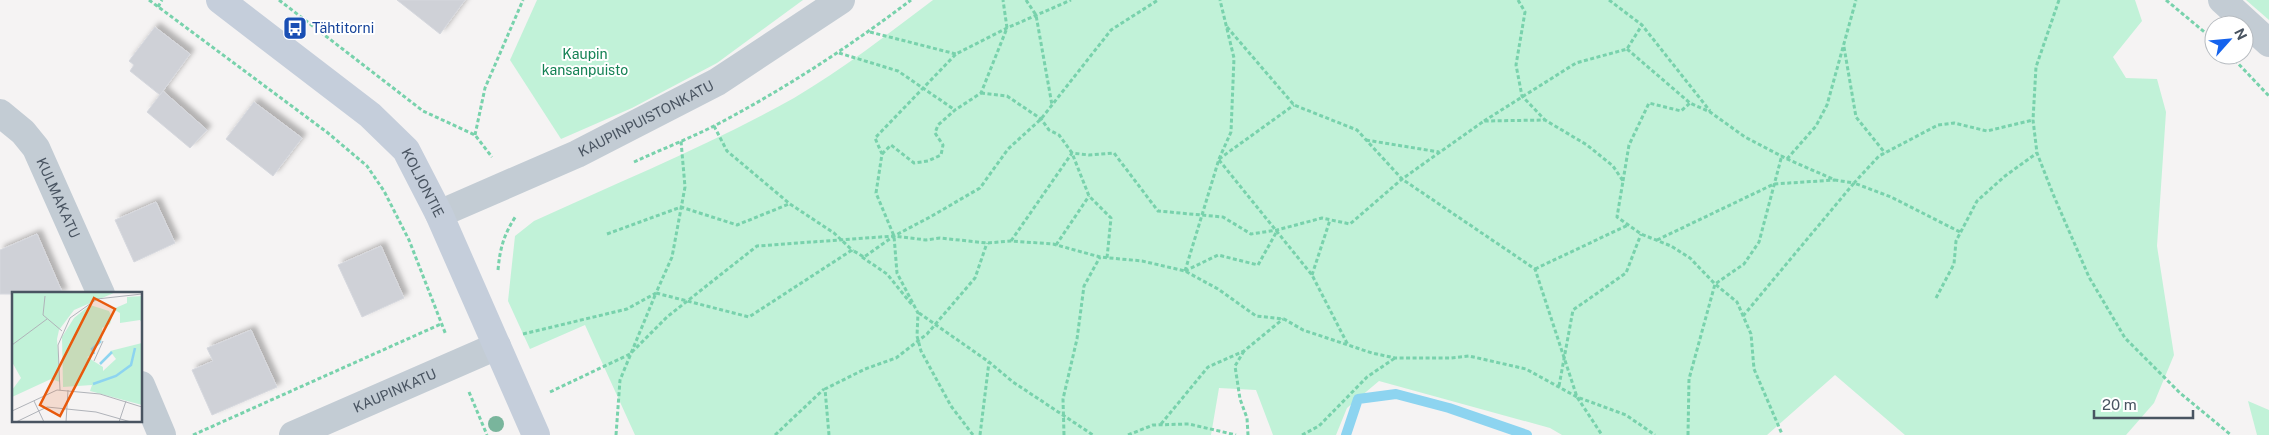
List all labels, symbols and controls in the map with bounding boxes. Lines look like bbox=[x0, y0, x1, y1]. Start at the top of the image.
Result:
bus stop icon: Tähtitorni bbox=[282, 15, 308, 41]
north arrow bbox=[2204, 15, 2254, 65]
place label: Tähtitorni bbox=[312, 20, 374, 36]
text: N bbox=[2231, 26, 2250, 43]
park label: Kaupin kansanpuisto bbox=[542, 46, 628, 78]
street label: KAUPINPUISTONKATU bbox=[576, 77, 716, 160]
street label: KOLJONTIE bbox=[398, 145, 447, 220]
street label: KULMAKATU bbox=[33, 155, 83, 240]
inset map bbox=[12, 292, 142, 422]
street label: KAUPINKATU bbox=[351, 365, 439, 416]
scale bar bbox=[2094, 388, 2193, 420]
text: 20 m bbox=[2102, 396, 2137, 413]

